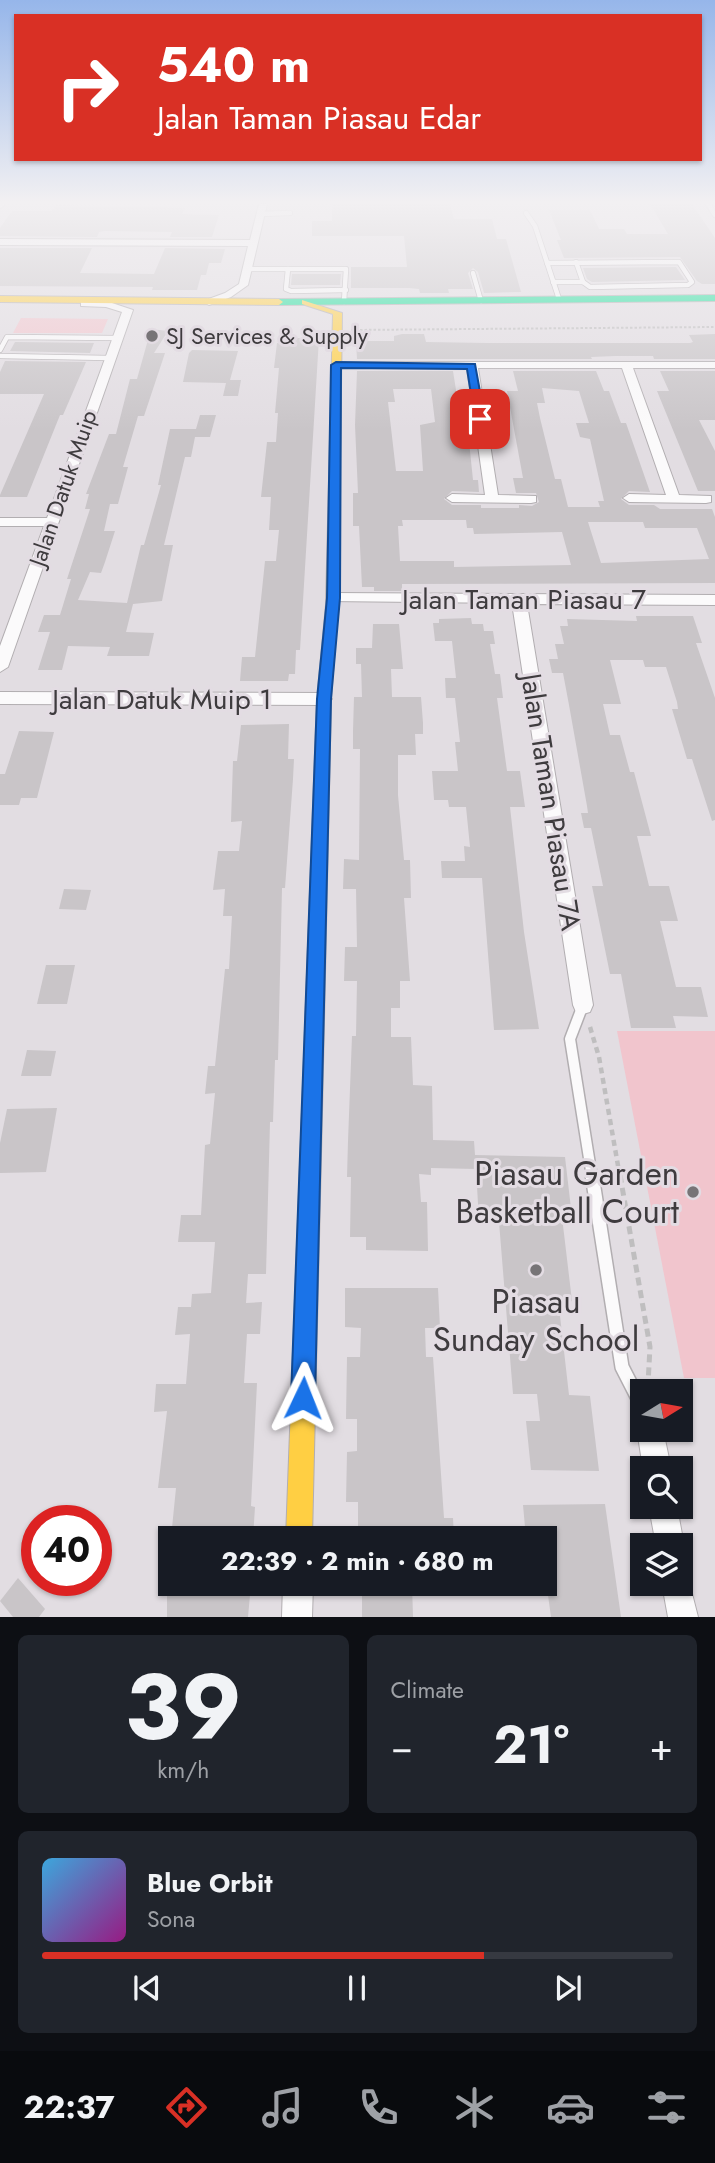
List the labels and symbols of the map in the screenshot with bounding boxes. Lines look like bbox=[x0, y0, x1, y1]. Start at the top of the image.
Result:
place label: SJ Services & Supply bbox=[166, 319, 369, 353]
marker: SJ Services & Supply bbox=[144, 328, 160, 344]
pin bbox=[450, 389, 510, 449]
street label: Jalan Datuk Muip bbox=[19, 405, 106, 573]
street label: Jalan Taman Piasau 7 bbox=[398, 579, 646, 620]
street label: Jalan Taman Piasau 7A bbox=[510, 667, 592, 934]
street label: Jalan Datuk Muip 1 bbox=[48, 679, 272, 720]
place label: Piasau Garden Basketball Court bbox=[456, 1150, 679, 1235]
marker: Piasau Garden Basketball Court bbox=[685, 1184, 701, 1200]
marker: Piasau Sunday School bbox=[528, 1262, 544, 1278]
place label: Piasau Sunday School bbox=[433, 1278, 639, 1363]
position arrow bbox=[266, 1361, 340, 1435]
north arrow bbox=[630, 1379, 693, 1442]
speed limit sign: 40 bbox=[21, 1505, 112, 1596]

